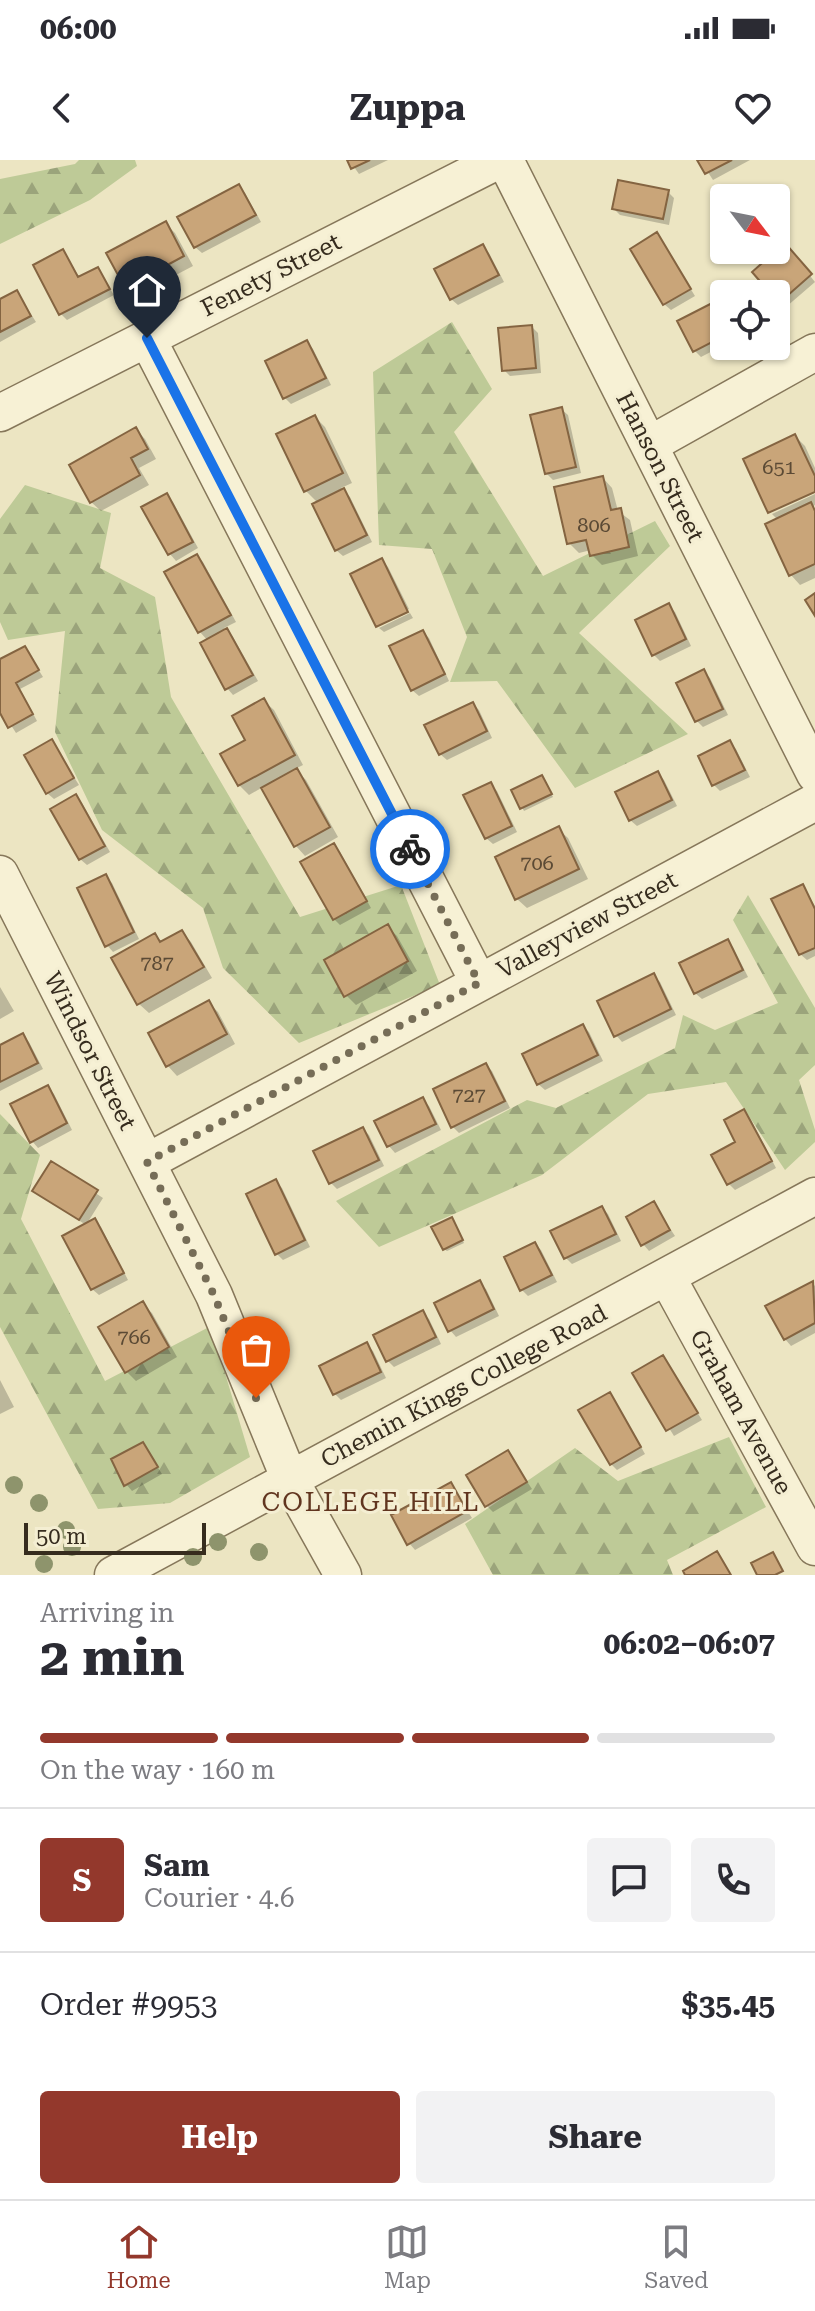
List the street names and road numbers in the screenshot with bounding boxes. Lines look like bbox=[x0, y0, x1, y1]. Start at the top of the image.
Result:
street label: Fenety Street bbox=[196, 228, 346, 322]
street label: Hanson Street bbox=[610, 387, 710, 547]
street label: Valleyview Street bbox=[492, 866, 682, 984]
street label: Windsor Street bbox=[38, 967, 142, 1135]
street label: Chemin Kings College Road bbox=[316, 1299, 612, 1473]
street label: Graham Avenue bbox=[684, 1325, 798, 1499]

